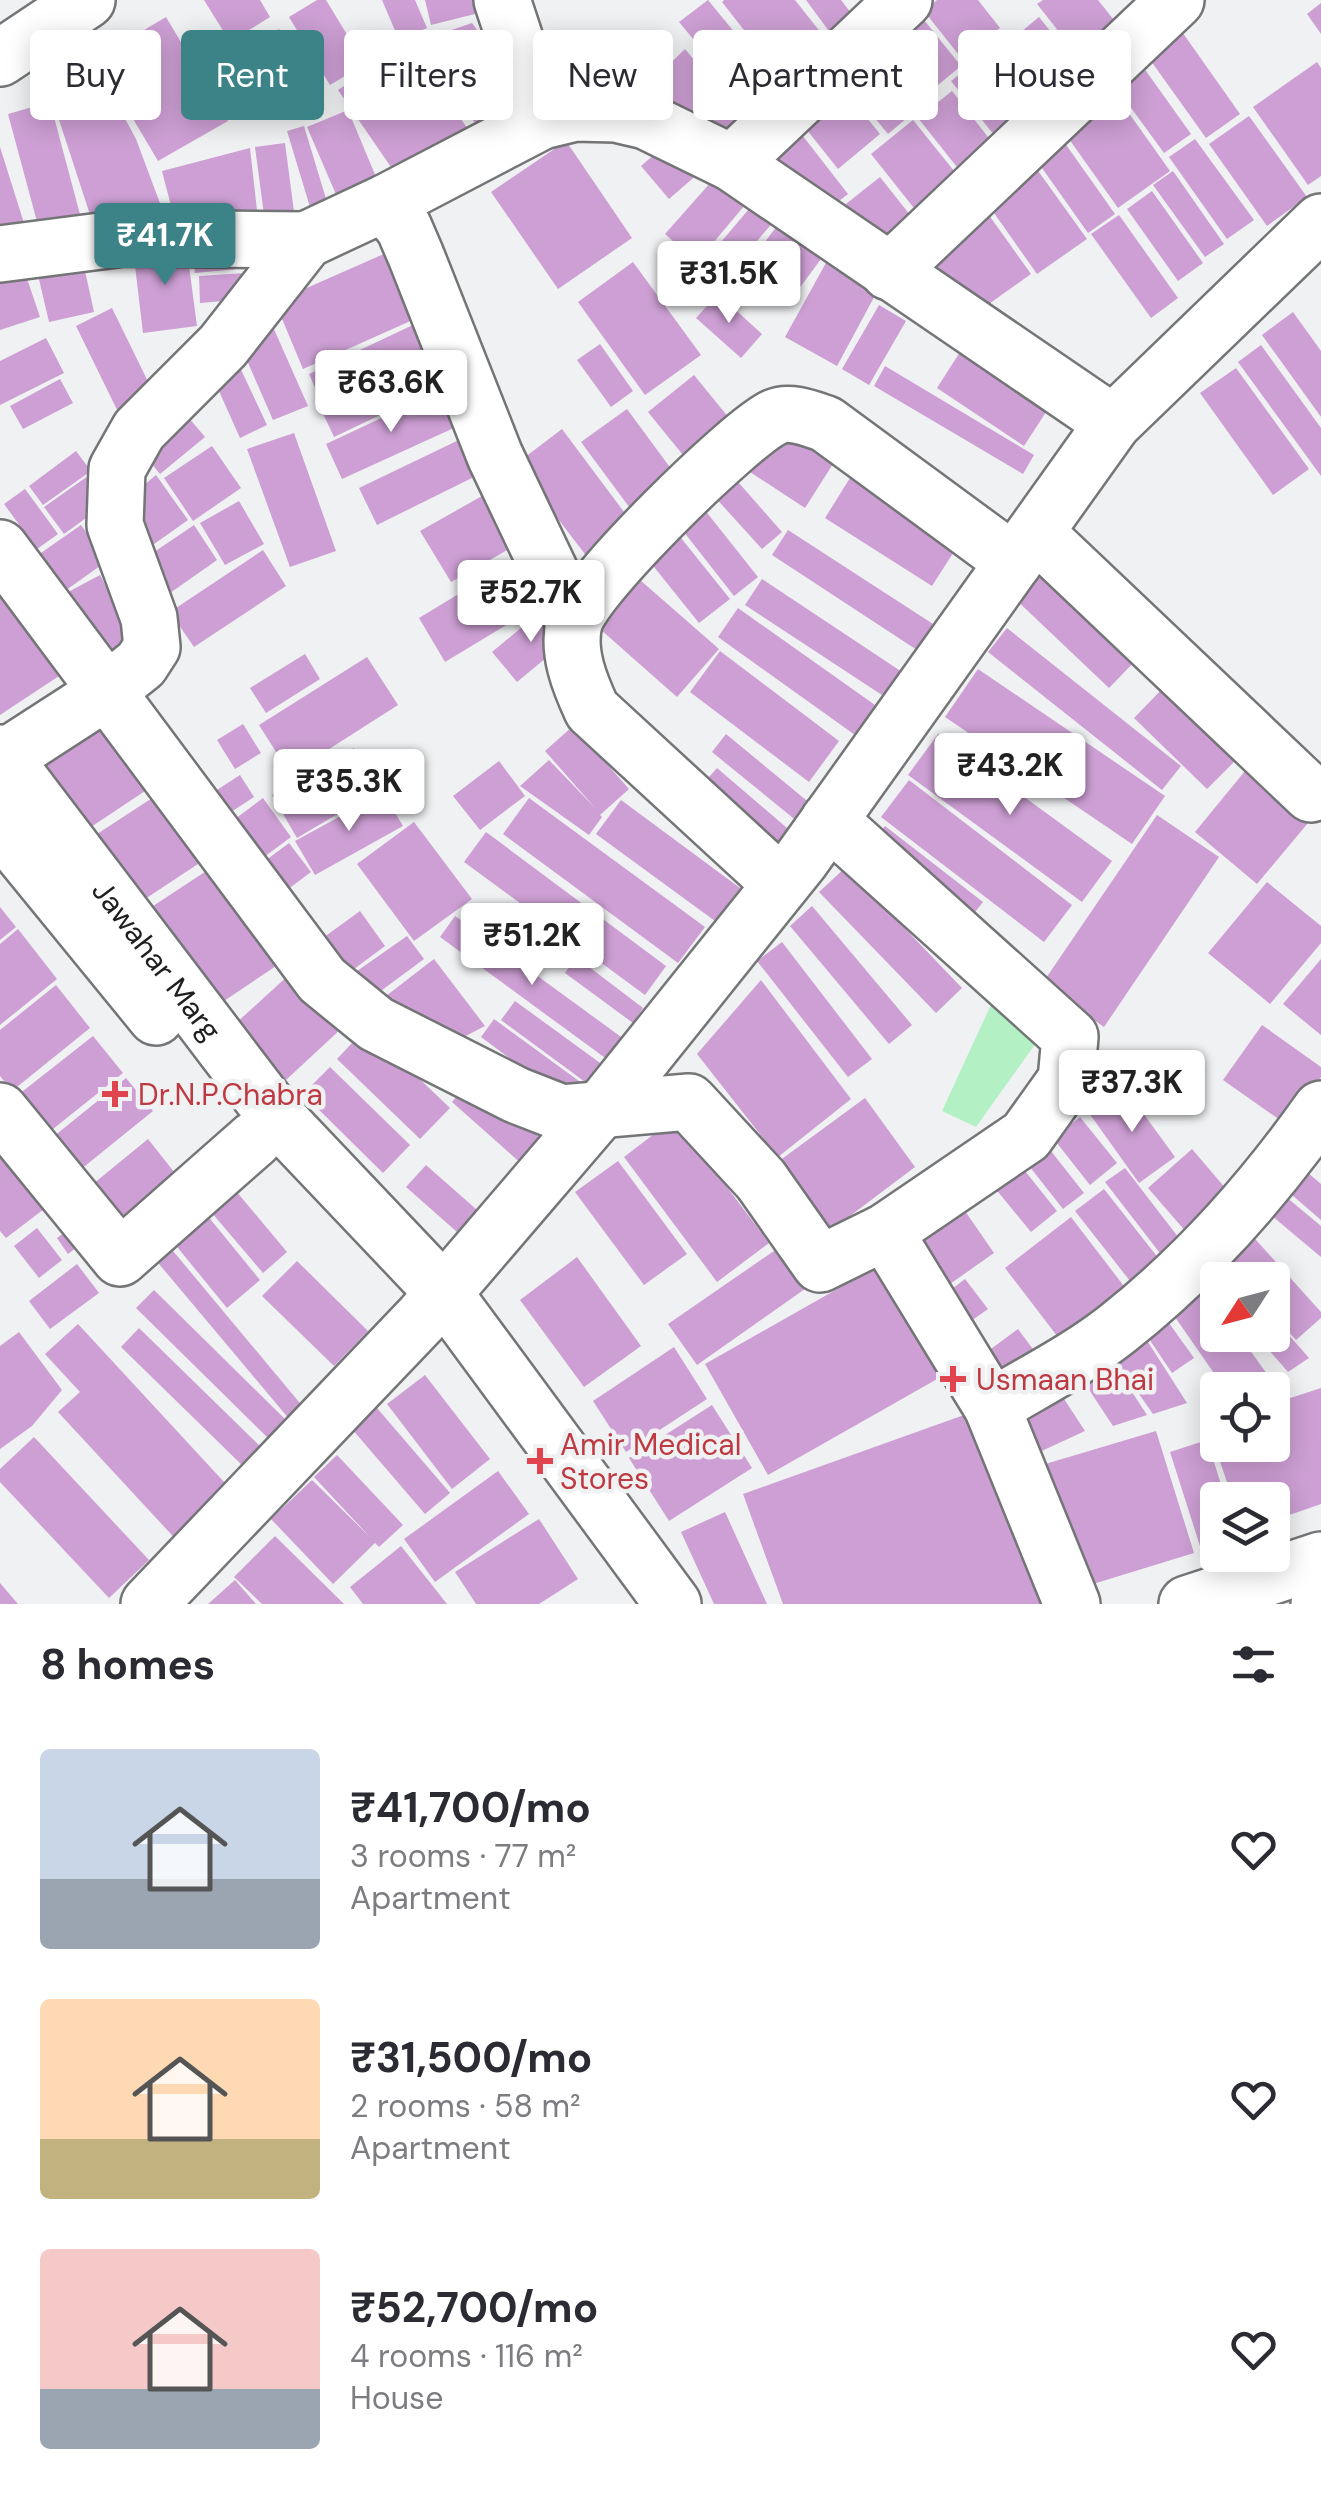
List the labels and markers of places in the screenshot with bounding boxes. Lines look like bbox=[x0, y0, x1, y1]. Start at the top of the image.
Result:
pin: ₹41.7K bbox=[84, 203, 246, 288]
pin: ₹31.5K bbox=[648, 241, 810, 326]
pin: ₹63.6K bbox=[310, 350, 472, 435]
pin: ₹52.7K bbox=[450, 560, 612, 645]
pin: ₹43.2K bbox=[929, 733, 1091, 818]
pin: ₹35.3K bbox=[268, 749, 430, 834]
pin: ₹51.2K bbox=[451, 903, 613, 988]
pin: ₹37.3K bbox=[1051, 1050, 1213, 1135]
place label: Dr.N.P.Chabra bbox=[138, 1075, 323, 1114]
marker: Dr.N.P.Chabra bbox=[102, 1081, 128, 1107]
place label: Usmaan Bhai bbox=[976, 1360, 1154, 1399]
marker: Usmaan Bhai bbox=[940, 1366, 966, 1392]
place label: Amir Medical Stores bbox=[560, 1425, 741, 1498]
marker: Amir Medical Stores bbox=[529, 1450, 551, 1472]

